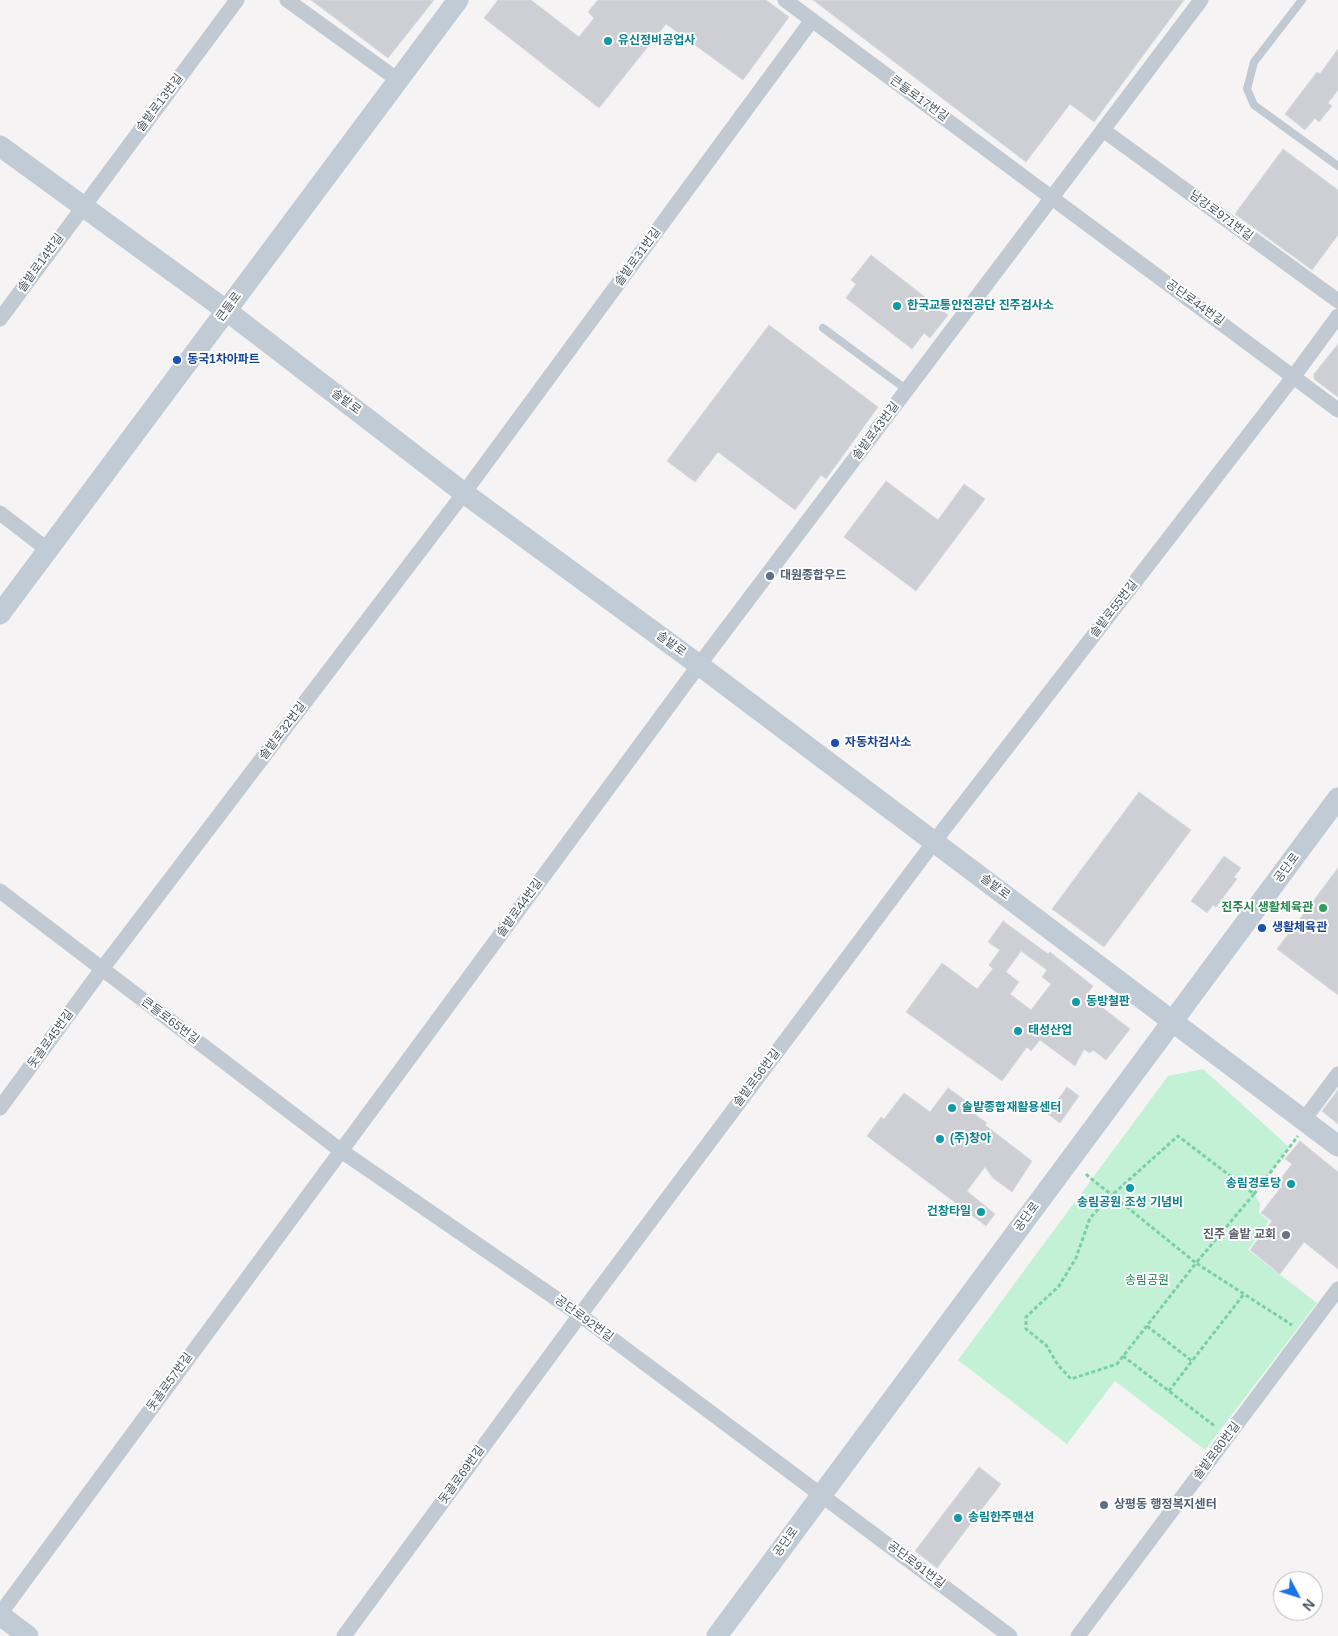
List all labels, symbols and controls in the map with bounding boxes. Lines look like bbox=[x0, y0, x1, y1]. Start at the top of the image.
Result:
place label: 유신정비공업사 bbox=[618, 34, 695, 48]
marker: 유신정비공업사 bbox=[602, 35, 614, 47]
street label: 솔밭로13번길 bbox=[134, 71, 186, 135]
street label: 큰들로17번길 bbox=[887, 73, 951, 125]
street label: 남강로971번길 bbox=[1186, 188, 1256, 244]
street label: 솔밭로31번길 bbox=[612, 225, 664, 289]
street label: 솔밭로14번길 bbox=[15, 231, 67, 295]
street label: 공단로44번길 bbox=[1163, 277, 1227, 329]
street label: 큰들로 bbox=[213, 289, 245, 325]
place label: 한국교통안전공단 진주검사소 bbox=[907, 299, 1054, 313]
marker: 한국교통안전공단 진주검사소 bbox=[891, 300, 903, 312]
place label: 동국1차아파트 bbox=[187, 353, 260, 367]
marker: 동국1차아파트 bbox=[171, 354, 183, 366]
street label: 솔밭로 bbox=[328, 386, 364, 418]
street label: 솔밭로43번길 bbox=[850, 399, 902, 463]
place label: 대원종합우드 bbox=[780, 569, 846, 583]
marker: 대원종합우드 bbox=[764, 570, 776, 582]
street label: 솔밭로55번길 bbox=[1087, 578, 1141, 640]
street label: 솔밭로 bbox=[653, 628, 689, 660]
street label: 솔밭로32번길 bbox=[257, 699, 309, 763]
place label: 자동차검사소 bbox=[845, 736, 911, 750]
marker: 자동차검사소 bbox=[829, 737, 841, 749]
street label: 공단로 bbox=[1271, 850, 1303, 886]
street label: 솔밭로 bbox=[977, 871, 1013, 903]
street label: 솔밭로44번길 bbox=[494, 876, 546, 940]
place label: 진주시 생활체육관 bbox=[1221, 901, 1313, 915]
marker: 진주시 생활체육관 bbox=[1317, 902, 1329, 914]
place label: 생활체육관 bbox=[1272, 921, 1327, 935]
marker: 생활체육관 bbox=[1256, 922, 1268, 934]
street label: 큰들로65번길 bbox=[138, 995, 202, 1047]
place label: 동방철판 bbox=[1086, 995, 1130, 1009]
marker: 동방철판 bbox=[1070, 996, 1082, 1008]
street label: 돗골로45번길 bbox=[25, 1007, 77, 1071]
place label: 태성산업 bbox=[1028, 1024, 1072, 1038]
marker: 태성산업 bbox=[1012, 1025, 1024, 1037]
street label: 솔밭로56번길 bbox=[731, 1046, 783, 1110]
place label: 솔밭종합재활용센터 bbox=[962, 1101, 1061, 1115]
marker: 솔밭종합재활용센터 bbox=[946, 1102, 958, 1114]
place label: (주)창아 bbox=[950, 1132, 991, 1146]
marker: (주)창아 bbox=[934, 1133, 946, 1145]
place label: 송림경로당 bbox=[1226, 1177, 1281, 1191]
marker: 송림경로당 bbox=[1285, 1178, 1297, 1190]
marker: 송림공원 조성 기념비 bbox=[1124, 1182, 1136, 1194]
place label: 송림공원 조성 기념비 bbox=[1077, 1196, 1183, 1210]
street label: 공단로 bbox=[1011, 1199, 1043, 1235]
place label: 건창타일 bbox=[927, 1205, 971, 1219]
marker: 건창타일 bbox=[975, 1206, 987, 1218]
place label: 진주 솔밭 교회 bbox=[1203, 1228, 1276, 1242]
marker: 진주 솔밭 교회 bbox=[1280, 1229, 1292, 1241]
park label: 송림공원 bbox=[1125, 1274, 1169, 1288]
street label: 공단로92번길 bbox=[552, 1293, 616, 1345]
street label: 돗골로57번길 bbox=[144, 1350, 196, 1414]
street label: 솔밭로80번길 bbox=[1191, 1419, 1243, 1483]
street label: 돗골로69번길 bbox=[436, 1443, 488, 1507]
place label: 상평동 행정복지센터 bbox=[1114, 1498, 1217, 1512]
marker: 상평동 행정복지센터 bbox=[1098, 1499, 1110, 1511]
place label: 송림한주맨션 bbox=[968, 1511, 1034, 1525]
marker: 송림한주맨션 bbox=[952, 1512, 964, 1524]
street label: 공단로 bbox=[770, 1524, 802, 1560]
street label: 공단로91번길 bbox=[884, 1539, 948, 1591]
north arrow bbox=[1273, 1571, 1323, 1621]
text: N bbox=[1299, 1596, 1318, 1614]

